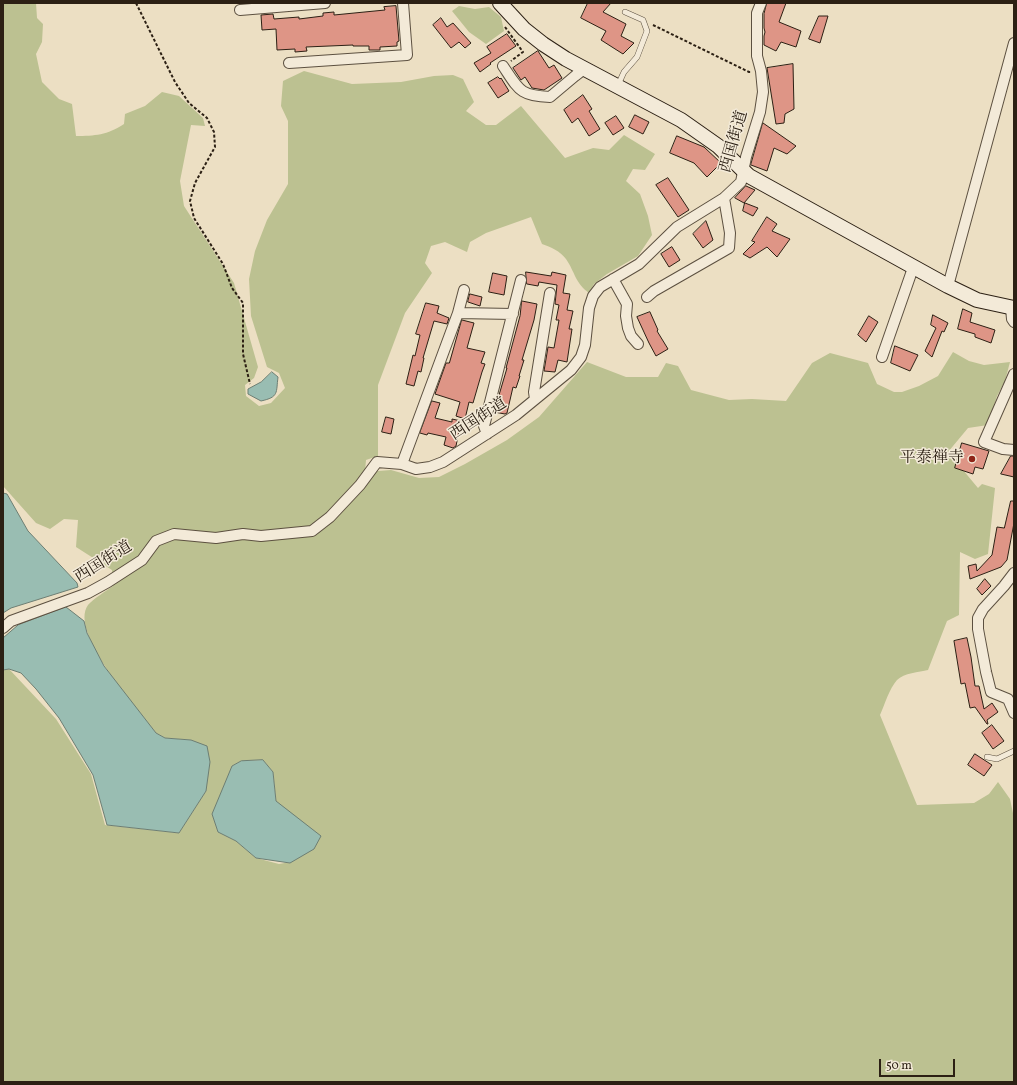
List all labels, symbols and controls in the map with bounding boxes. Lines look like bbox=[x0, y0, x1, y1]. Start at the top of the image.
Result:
street label: 西国街道 bbox=[717, 109, 753, 175]
street label: 西国街道 bbox=[447, 395, 511, 445]
place label: 平泰禅寺 bbox=[900, 449, 964, 469]
marker: 平泰禅寺 bbox=[967, 454, 977, 464]
street label: 西国街道 bbox=[72, 538, 136, 588]
scale bar bbox=[881, 1051, 957, 1077]
text: 50 m bbox=[886, 1058, 912, 1074]

